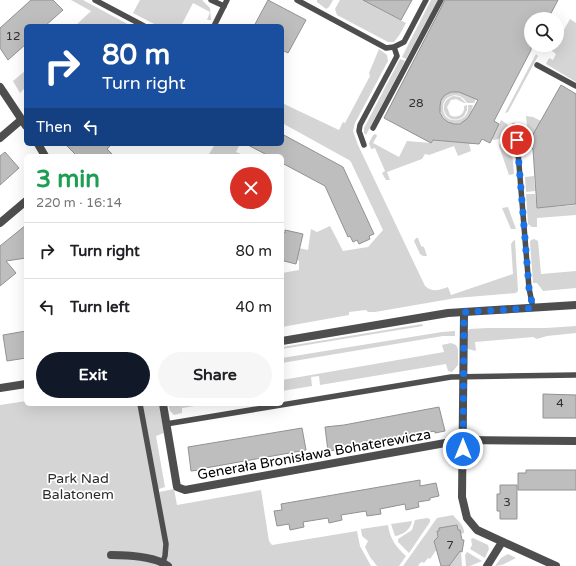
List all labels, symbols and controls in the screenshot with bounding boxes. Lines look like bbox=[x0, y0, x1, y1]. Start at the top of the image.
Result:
map controls bbox=[524, 12, 564, 52]
button: search bbox=[524, 12, 564, 52]
house number: 12 bbox=[5, 29, 21, 43]
text: 80 m bbox=[102, 38, 170, 72]
icon: right bbox=[36, 40, 88, 92]
text: Turn right bbox=[102, 72, 186, 94]
house number: 28 bbox=[408, 96, 424, 110]
icon: left bbox=[80, 116, 102, 138]
text: Then bbox=[36, 118, 72, 136]
pin bbox=[500, 123, 534, 157]
icon: arrive bbox=[506, 129, 528, 151]
text: 3 min bbox=[36, 165, 100, 194]
button: close bbox=[230, 167, 272, 209]
text: 220 m · 16:14 bbox=[36, 195, 122, 211]
icon: right bbox=[36, 240, 58, 262]
text: Turn right bbox=[70, 242, 140, 260]
text: 80 m bbox=[235, 242, 272, 260]
icon: left bbox=[36, 296, 58, 318]
text: Turn left bbox=[70, 298, 130, 316]
text: 40 m bbox=[235, 298, 272, 316]
button: Exit bbox=[36, 352, 150, 398]
button: Share bbox=[158, 352, 272, 398]
house number: 4 bbox=[556, 396, 564, 410]
street label: Generała Bronisława Bohaterewicza bbox=[196, 426, 432, 483]
position arrow bbox=[442, 428, 484, 470]
park label: Park Nad Balatonem bbox=[42, 470, 114, 503]
house number: 3 bbox=[503, 495, 511, 509]
house number: 7 bbox=[446, 538, 454, 552]

